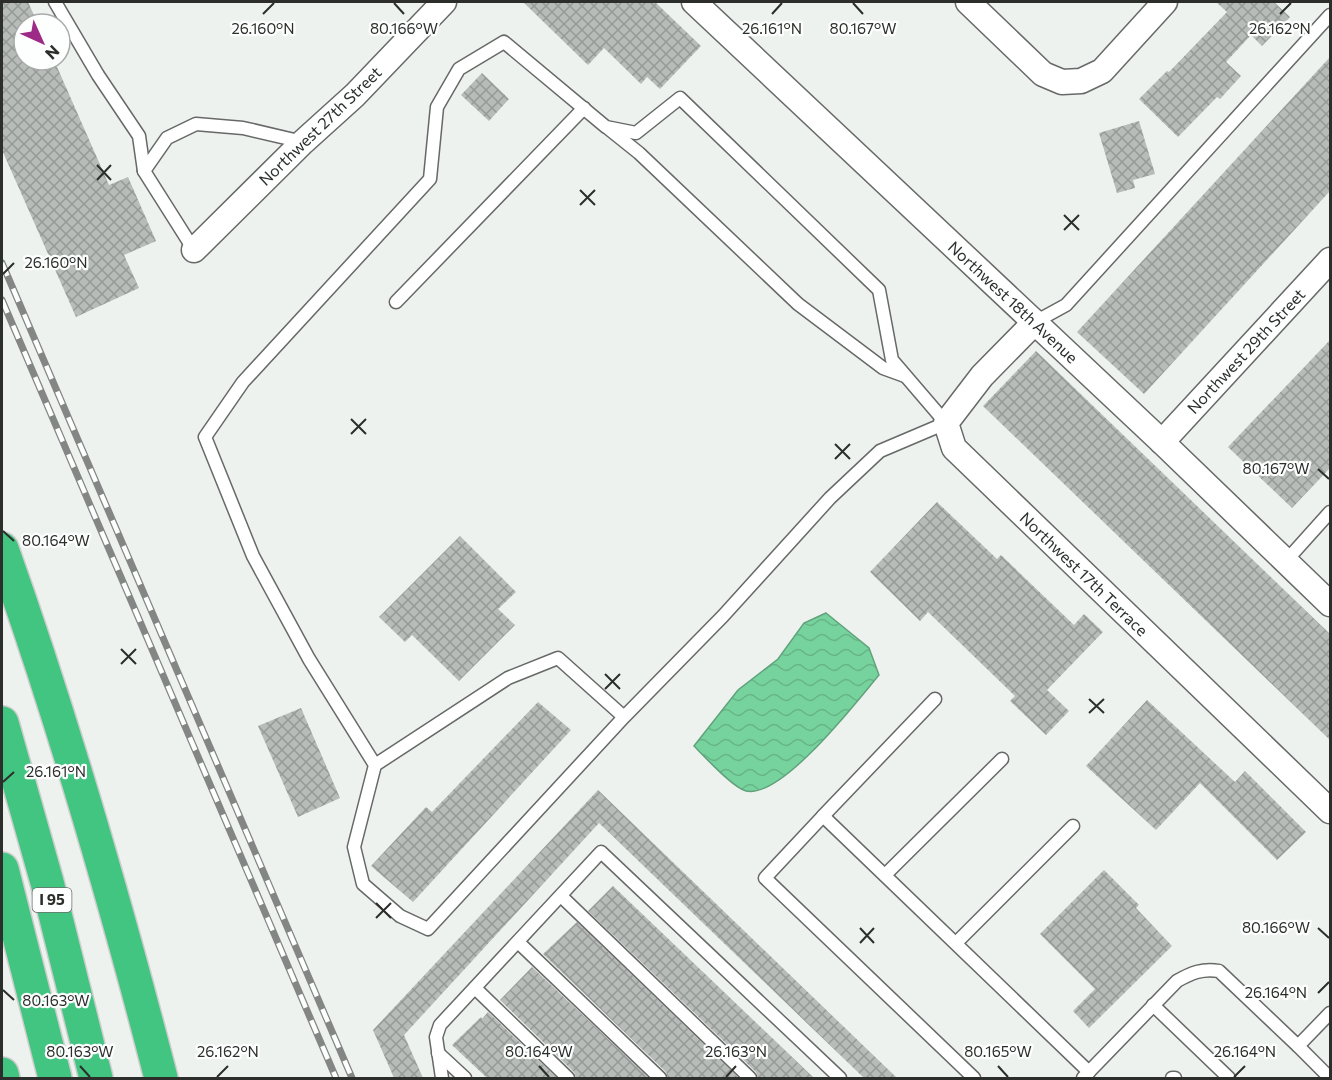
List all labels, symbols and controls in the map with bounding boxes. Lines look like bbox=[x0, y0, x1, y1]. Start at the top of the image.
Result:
north arrow bbox=[12, 12, 72, 72]
text: 26.160°N bbox=[231, 19, 295, 37]
text: 80.166°W bbox=[370, 19, 438, 37]
text: 26.161°N bbox=[742, 19, 802, 37]
text: 80.167°W bbox=[830, 19, 896, 37]
text: 26.162°N bbox=[1249, 19, 1311, 37]
text: N bbox=[42, 42, 64, 64]
street label: Northwest 27th Street bbox=[255, 62, 385, 189]
street label: Northwest 18th Avenue bbox=[945, 237, 1082, 367]
text: 26.160°N bbox=[24, 253, 88, 271]
street label: Northwest 29th Street bbox=[1183, 284, 1309, 417]
text: 80.167°W bbox=[1243, 459, 1309, 477]
street label: Northwest 17th Terrace bbox=[1017, 508, 1152, 640]
text: 80.164°W bbox=[22, 531, 90, 549]
text: 26.161°N bbox=[26, 762, 86, 780]
road number: I 95 bbox=[32, 888, 72, 912]
text: 80.166°W bbox=[1242, 918, 1310, 936]
text: 26.164°N bbox=[1245, 983, 1307, 1001]
text: 80.163°W bbox=[22, 991, 90, 1009]
text: 80.163°W bbox=[46, 1042, 114, 1060]
text: 26.162°N bbox=[197, 1042, 259, 1060]
text: 80.164°W bbox=[505, 1042, 573, 1060]
text: 26.163°N bbox=[705, 1042, 767, 1060]
text: 80.165°W bbox=[964, 1042, 1032, 1060]
text: 26.164°N bbox=[1214, 1042, 1276, 1060]

